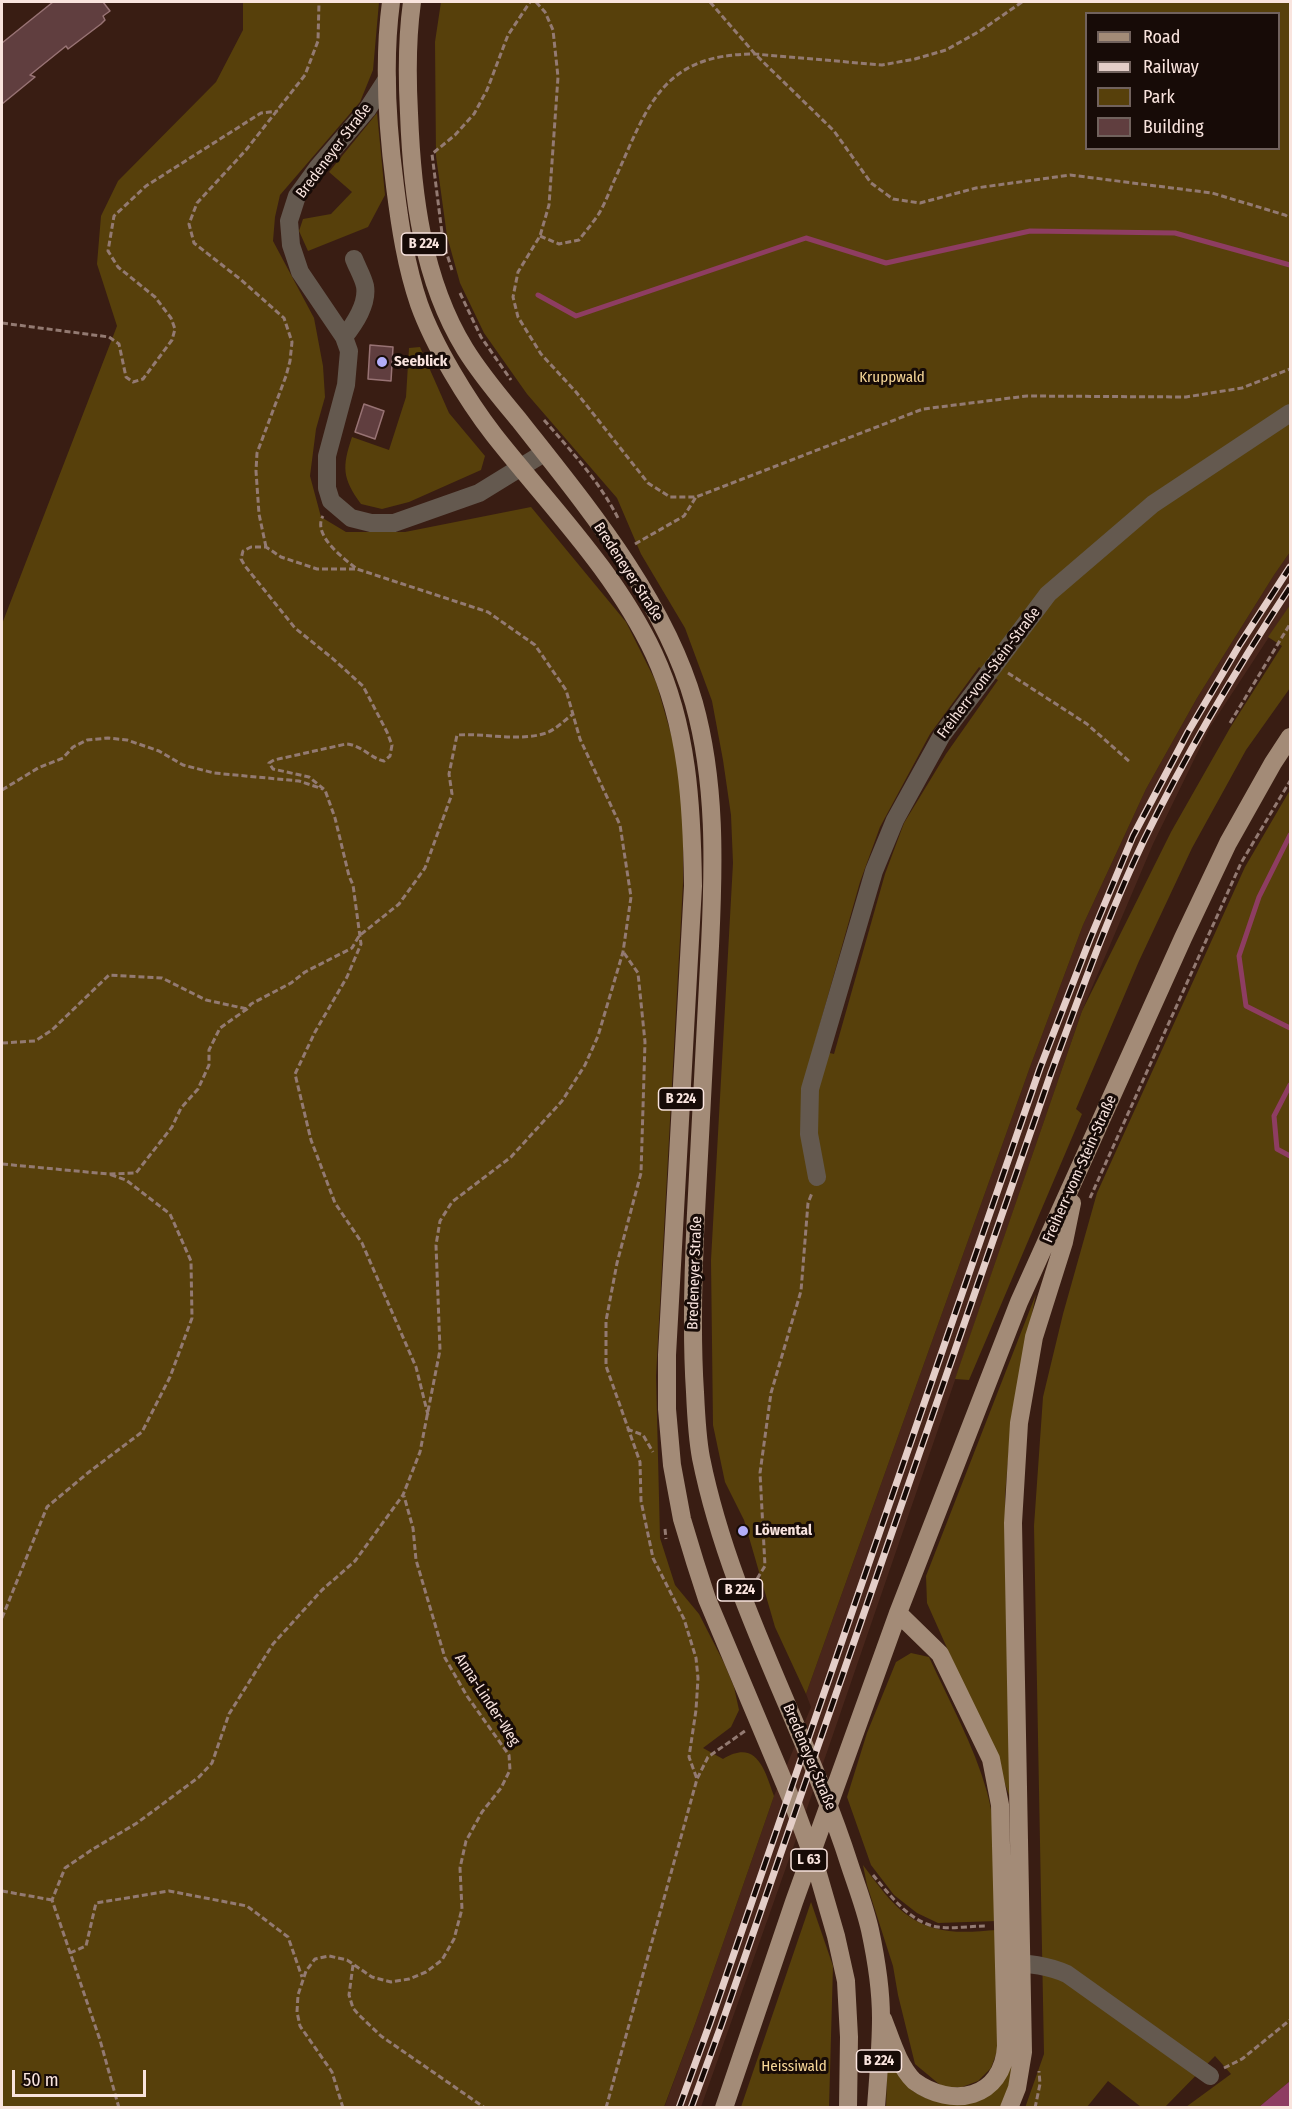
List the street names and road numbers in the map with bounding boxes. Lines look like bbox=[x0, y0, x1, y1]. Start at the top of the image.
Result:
street label: Bredeneyer Straße bbox=[293, 100, 375, 202]
road number: B 224 bbox=[402, 233, 446, 255]
street label: Bredeneyer Straße bbox=[589, 519, 667, 625]
street label: Freiherr-vom-Stein-Straße bbox=[934, 604, 1044, 742]
road number: B 224 bbox=[658, 1088, 704, 1110]
street label: Freiherr-vom-Stein-Straße bbox=[1039, 1092, 1121, 1246]
street label: Bredeneyer Straße bbox=[684, 1216, 706, 1330]
road number: B 224 bbox=[718, 1579, 762, 1601]
street label: Anna-Linder-Weg bbox=[451, 1651, 523, 1749]
street label: Bredeneyer Straße bbox=[778, 1701, 840, 1813]
road number: L 63 bbox=[791, 1849, 827, 1871]
road number: B 224 bbox=[856, 2050, 902, 2072]

